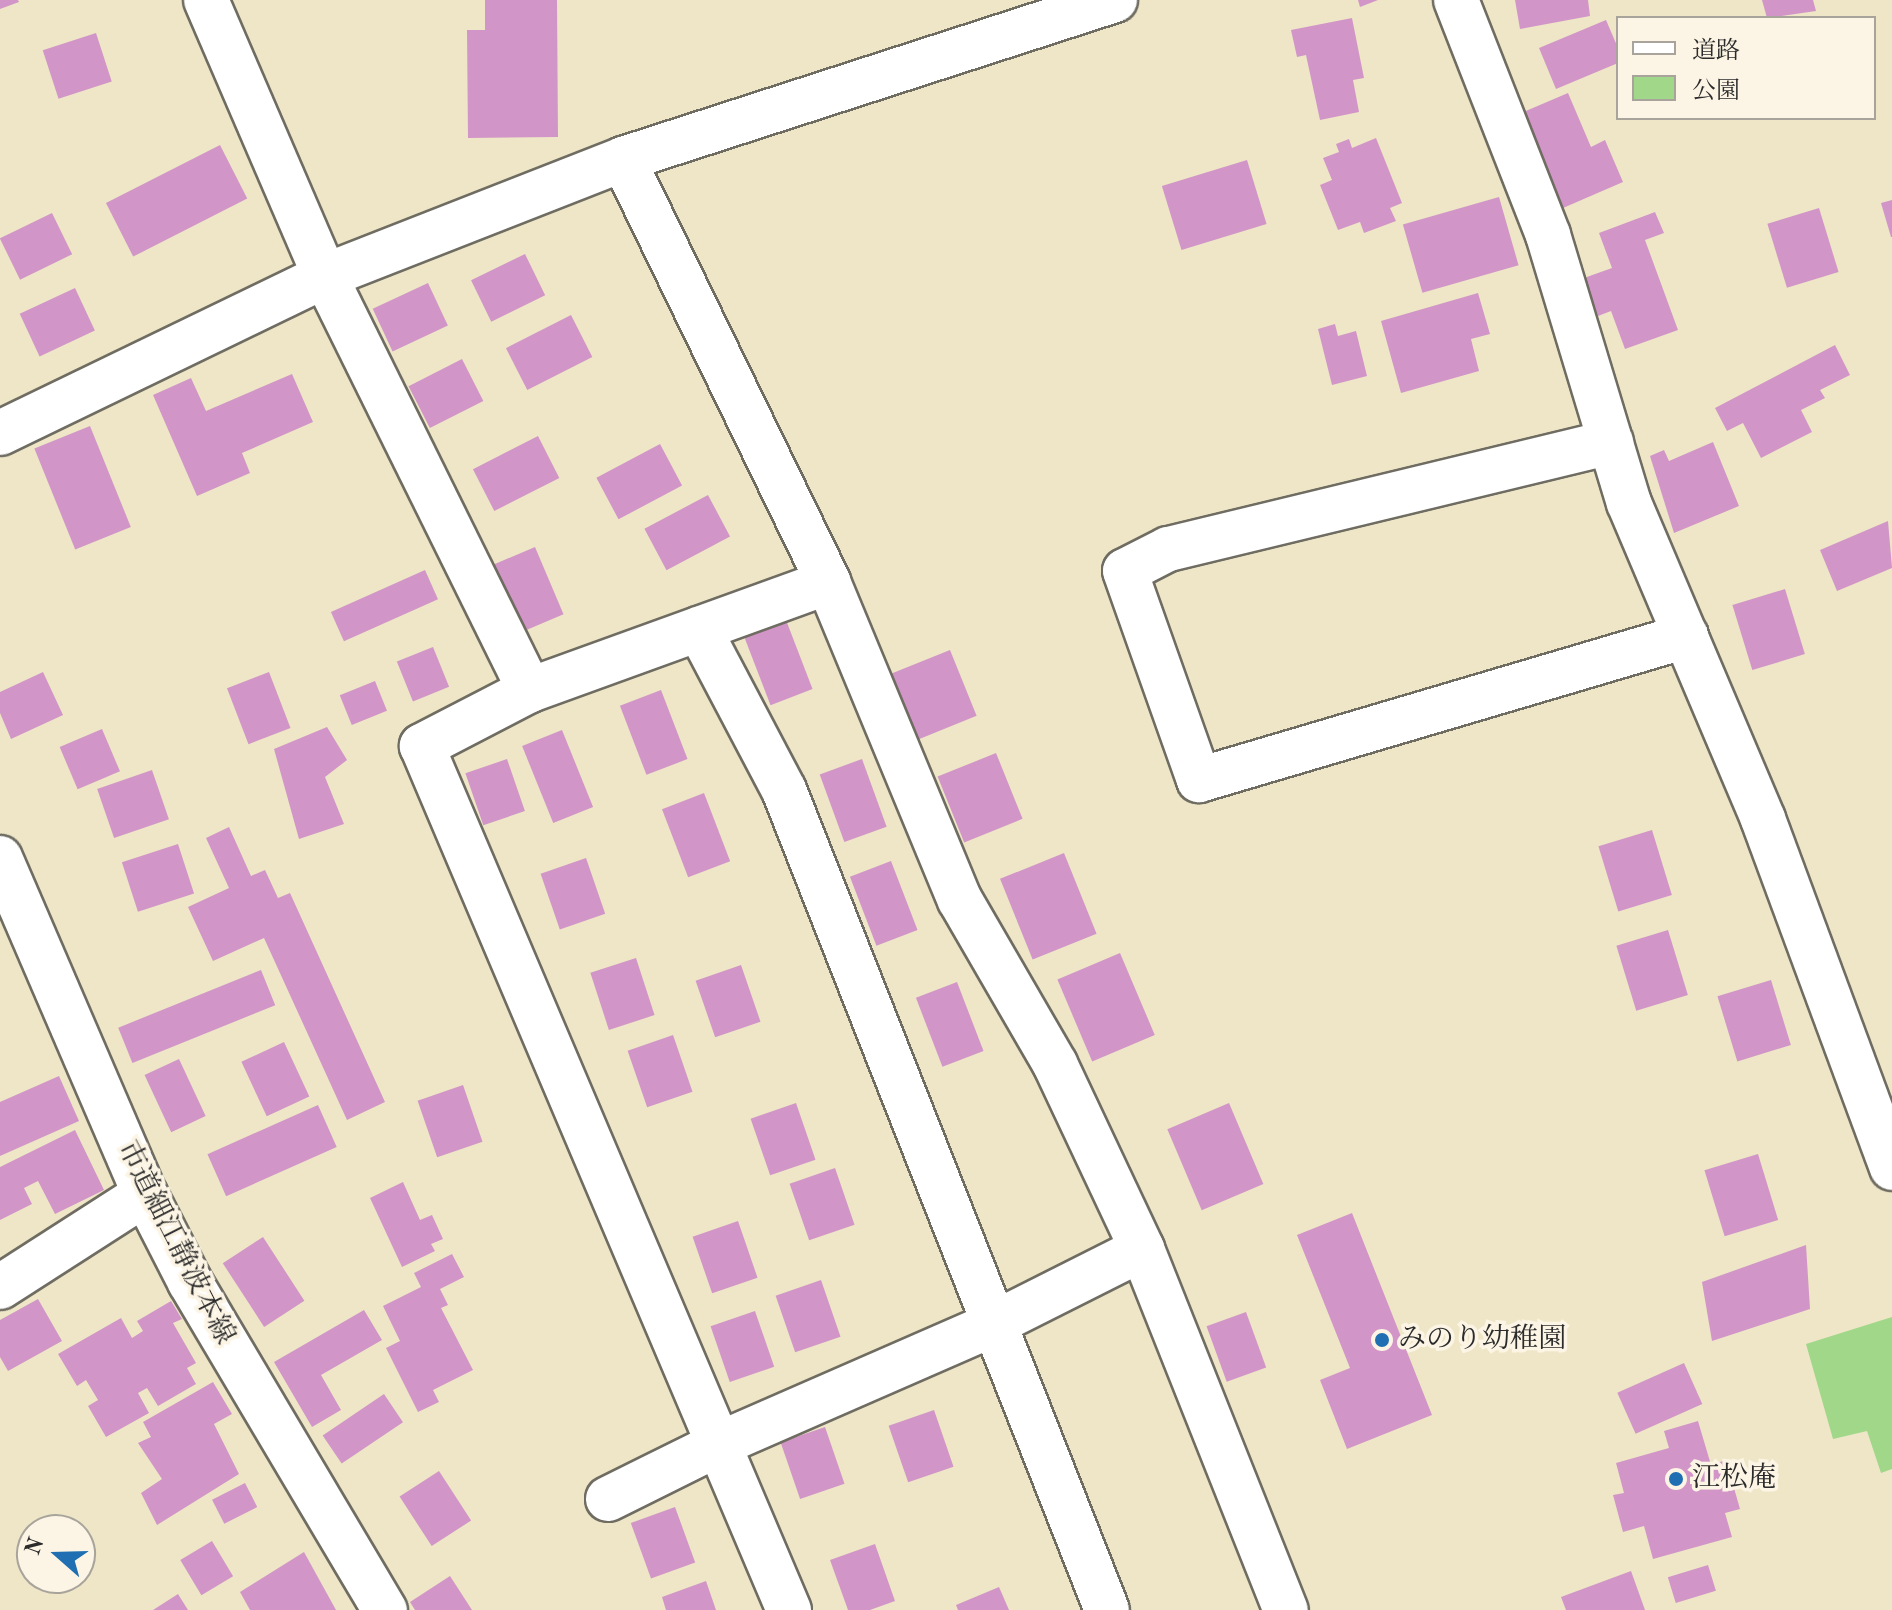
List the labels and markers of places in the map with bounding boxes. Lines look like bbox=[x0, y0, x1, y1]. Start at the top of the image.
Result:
place label: みのり幼稚園 bbox=[1398, 1323, 1566, 1357]
marker: みのり幼稚園 bbox=[1373, 1331, 1391, 1349]
place label: 江松庵 bbox=[1692, 1462, 1776, 1496]
marker: 江松庵 bbox=[1667, 1470, 1685, 1488]

